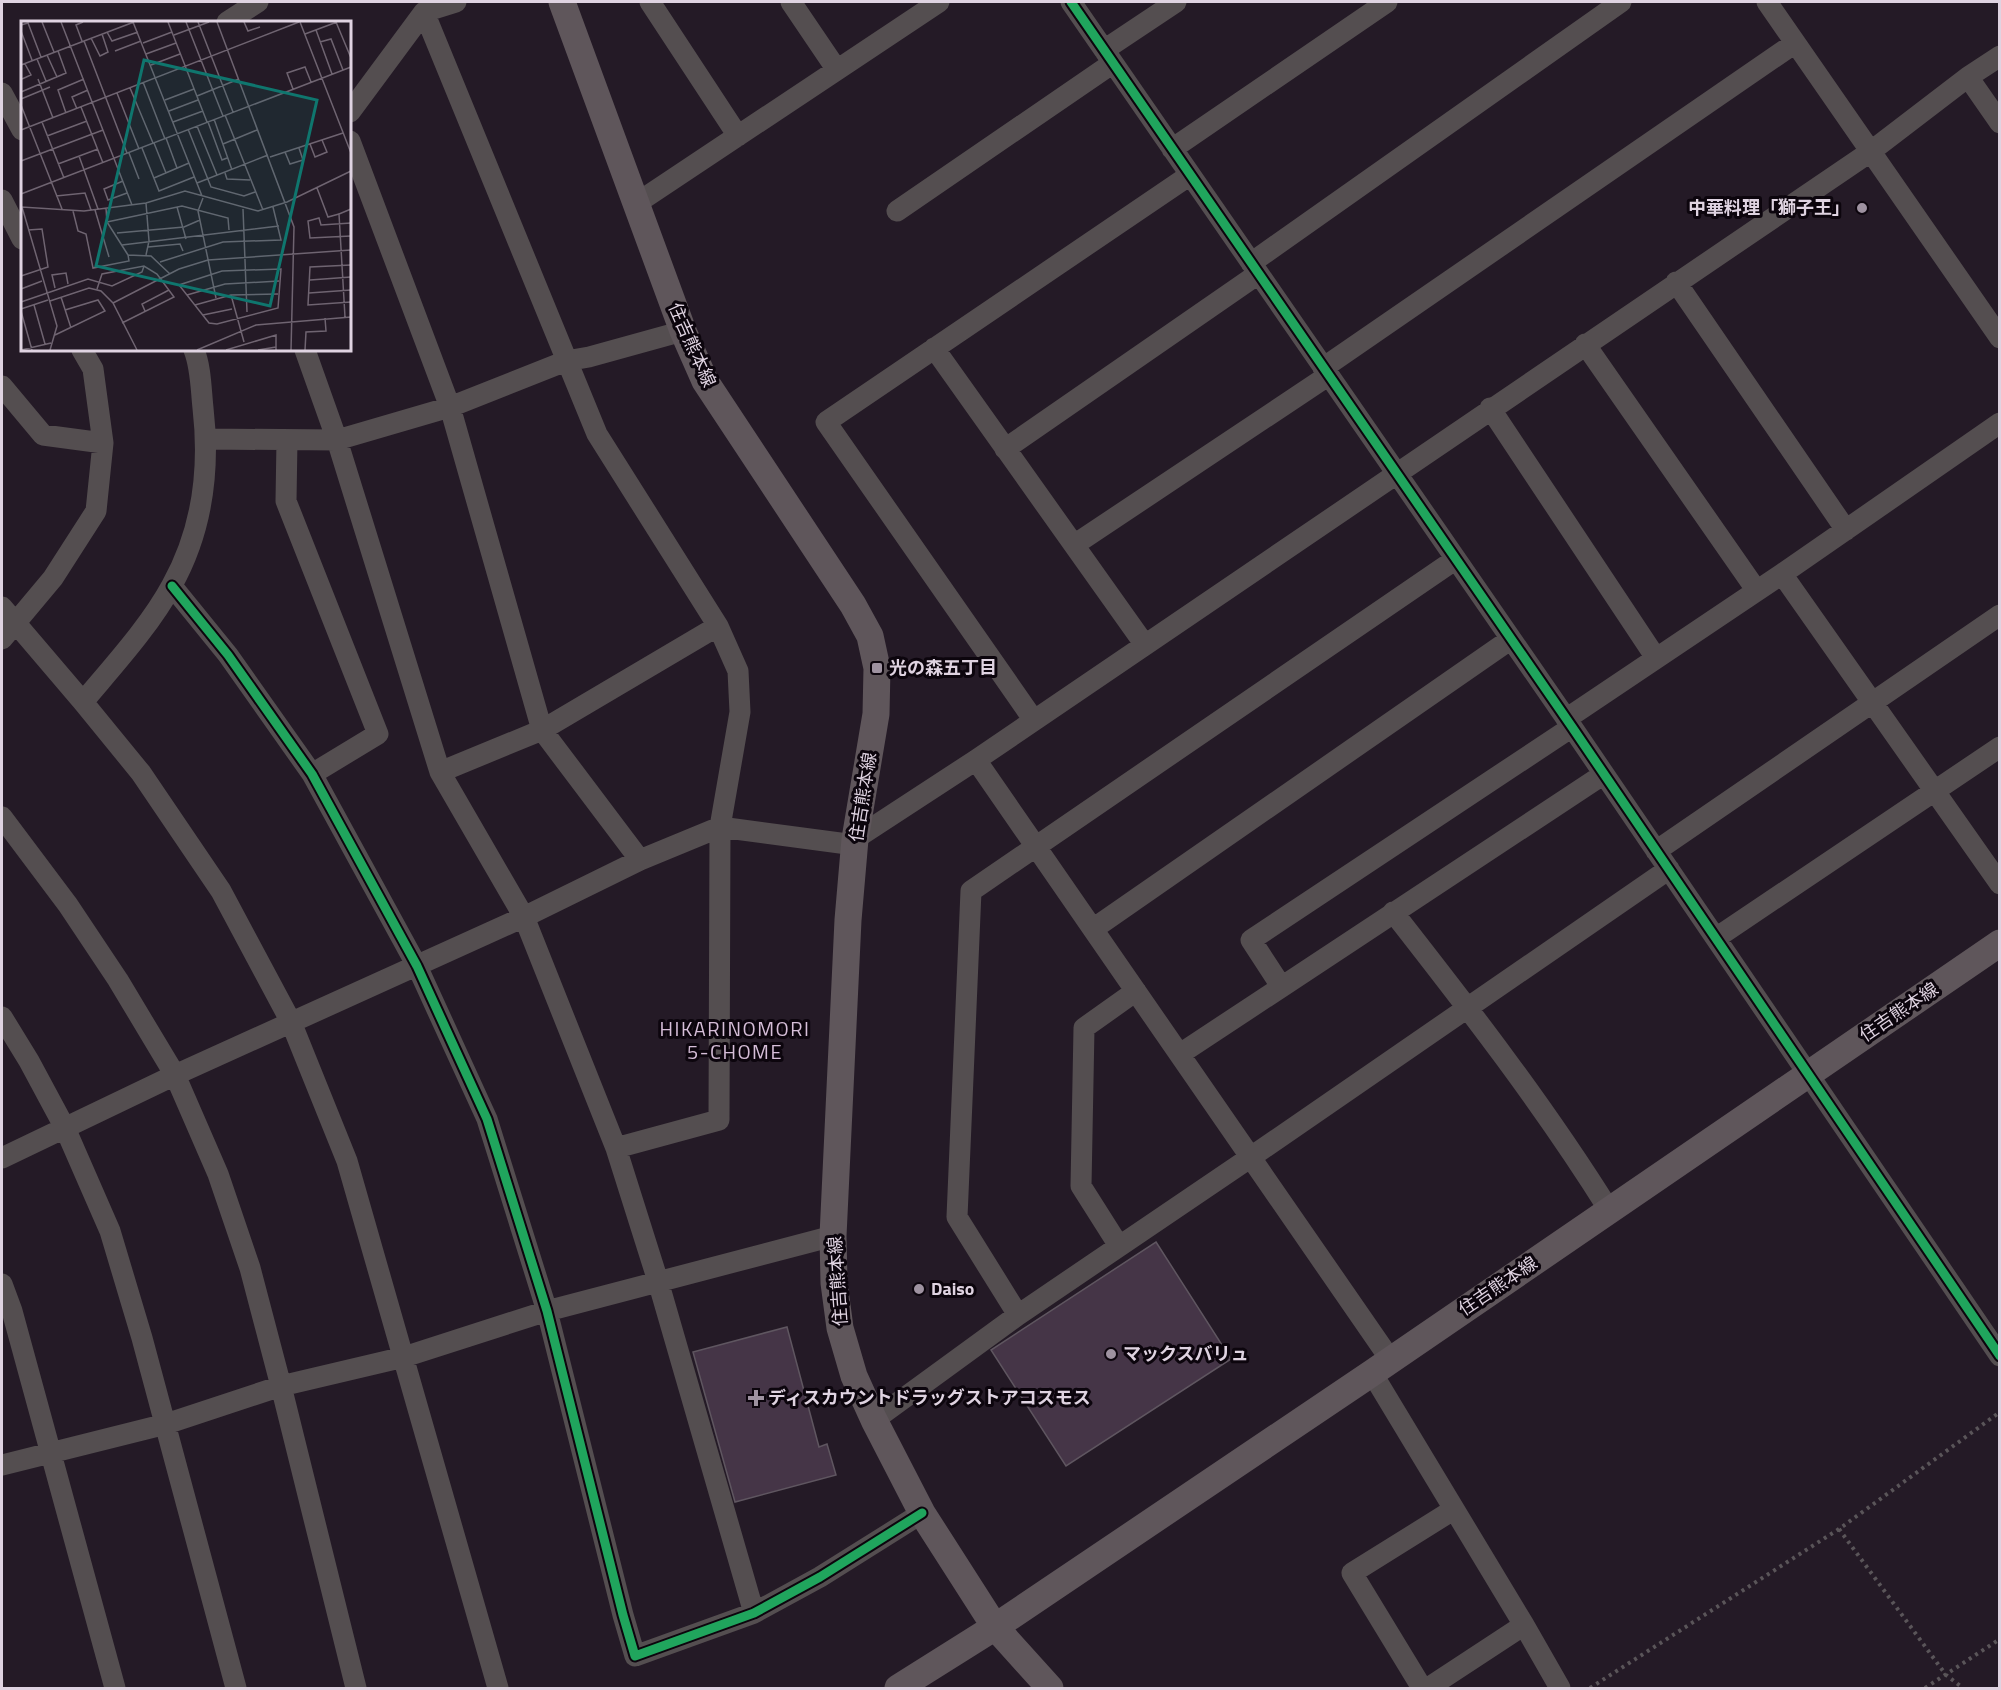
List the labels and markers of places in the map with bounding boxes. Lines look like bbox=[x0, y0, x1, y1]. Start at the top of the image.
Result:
place label: 中華料理「獅子王」 bbox=[1688, 194, 1850, 221]
marker: 中華料理「獅子王」 bbox=[1855, 201, 1869, 215]
place label: 光の森五丁目 bbox=[889, 654, 997, 681]
marker: 光の森五丁目 bbox=[870, 661, 884, 675]
place label: Daiso bbox=[931, 1275, 974, 1302]
marker: Daiso bbox=[912, 1282, 926, 1296]
place label: マックスバリュ bbox=[1123, 1340, 1248, 1367]
marker: マックスバリュ bbox=[1104, 1347, 1118, 1361]
place label: ディスカウントドラッグストアコスモス bbox=[768, 1384, 1091, 1411]
marker: ディスカウントドラッグストアコスモス bbox=[749, 1391, 763, 1405]

